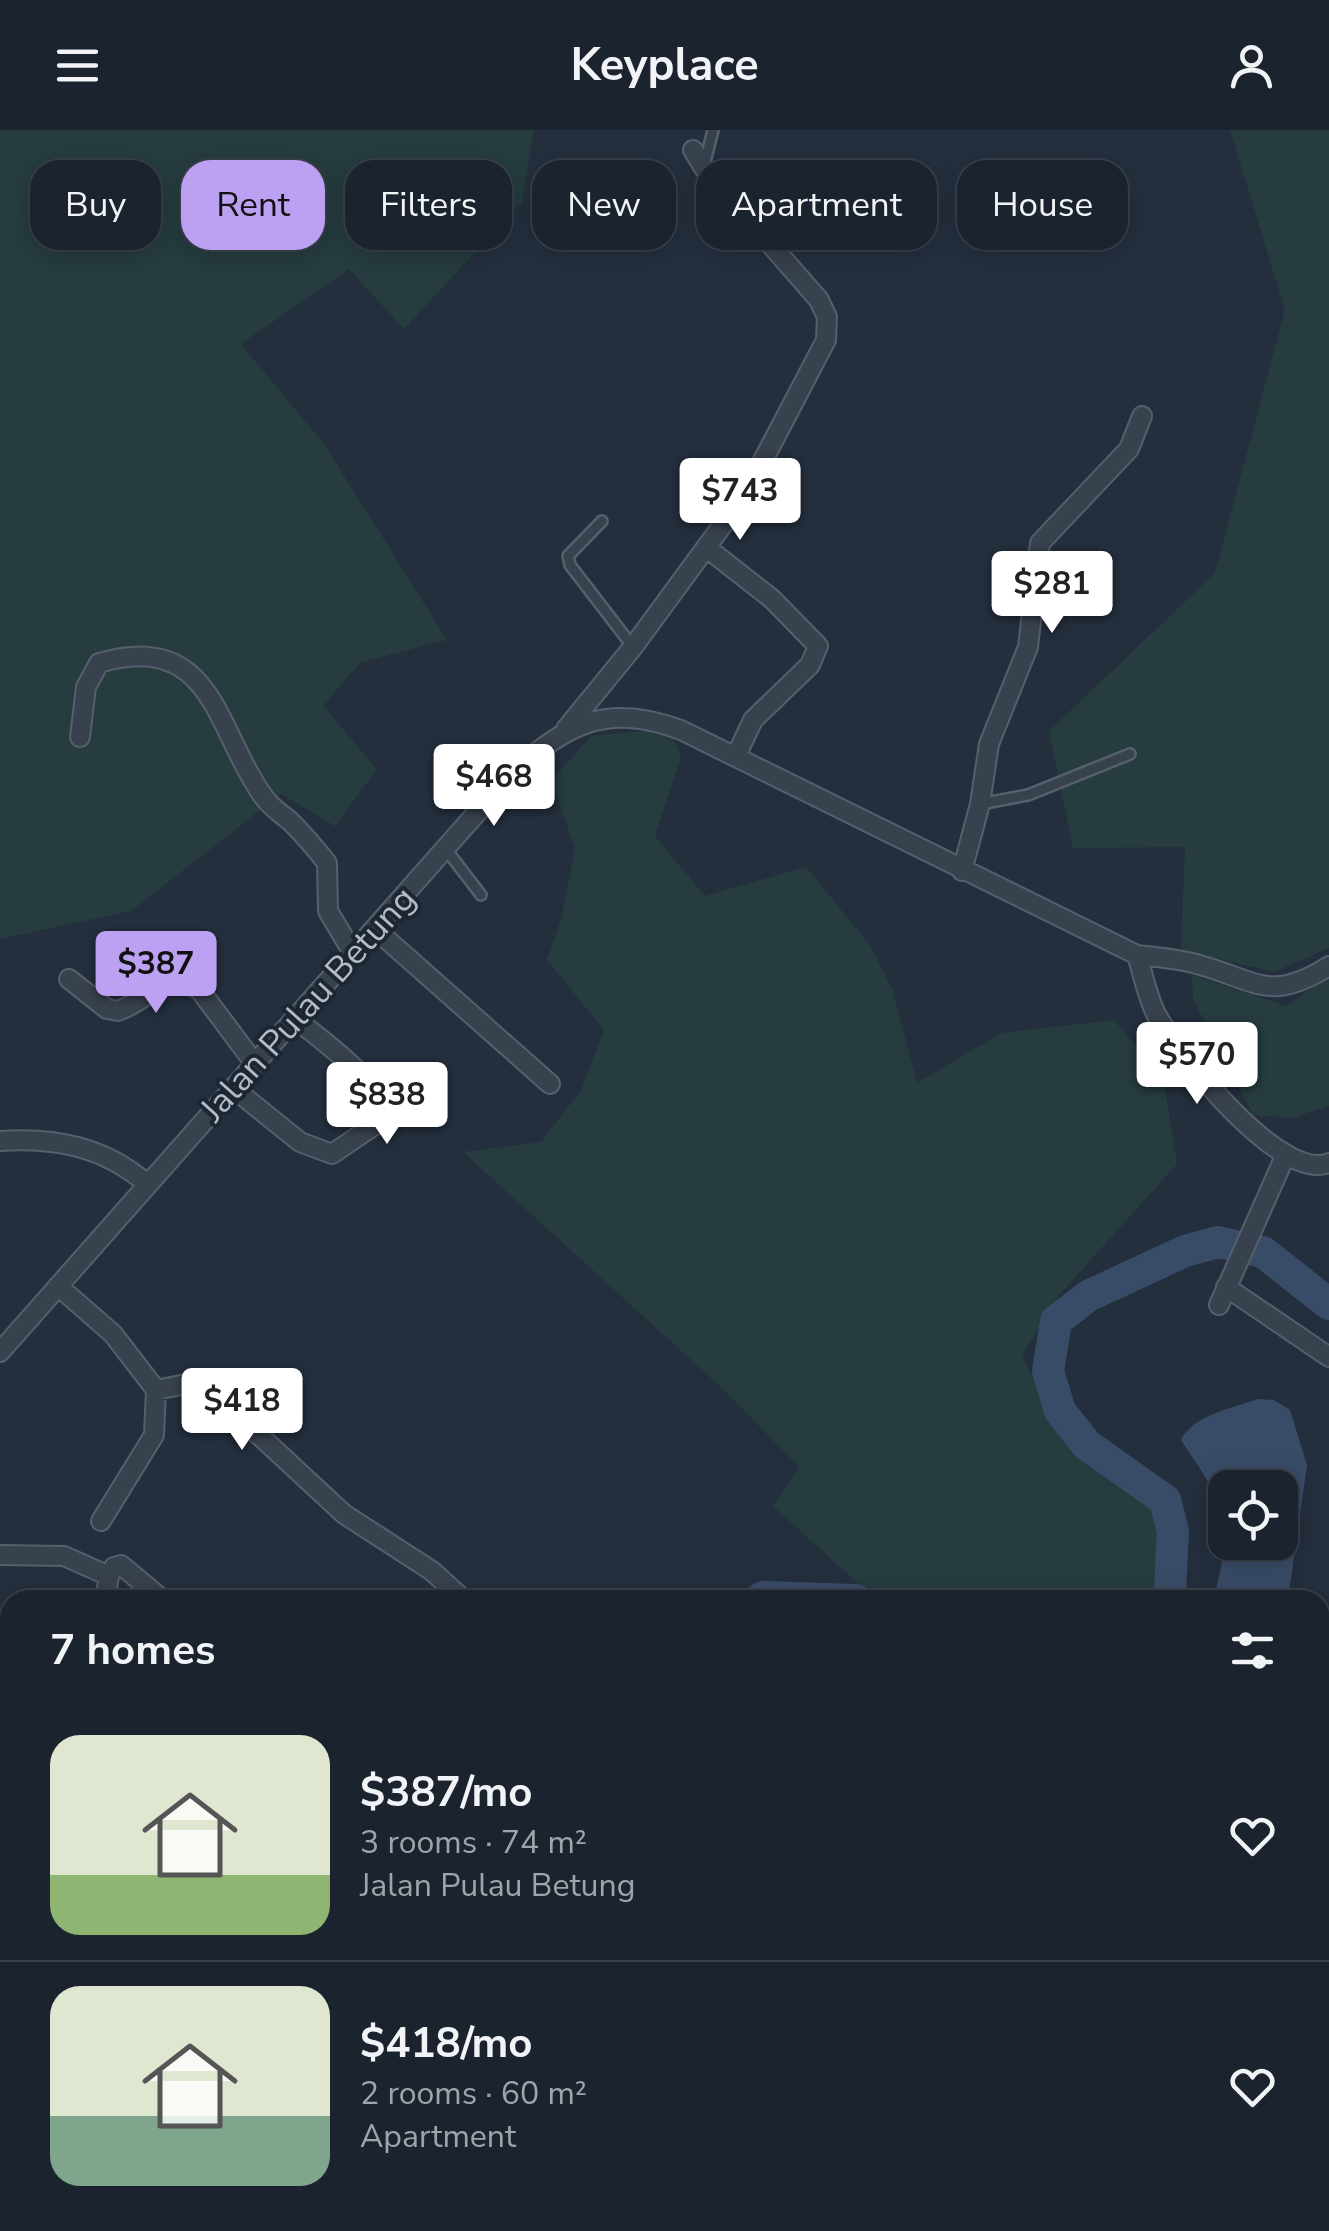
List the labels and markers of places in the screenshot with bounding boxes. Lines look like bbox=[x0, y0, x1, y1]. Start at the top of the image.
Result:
pin: $743 bbox=[681, 458, 799, 543]
pin: $281 bbox=[993, 551, 1111, 636]
pin: $468 bbox=[435, 744, 553, 829]
pin: $387 bbox=[97, 931, 215, 1016]
pin: $570 bbox=[1138, 1022, 1256, 1107]
pin: $838 bbox=[328, 1062, 446, 1147]
pin: $418 bbox=[183, 1368, 301, 1453]

